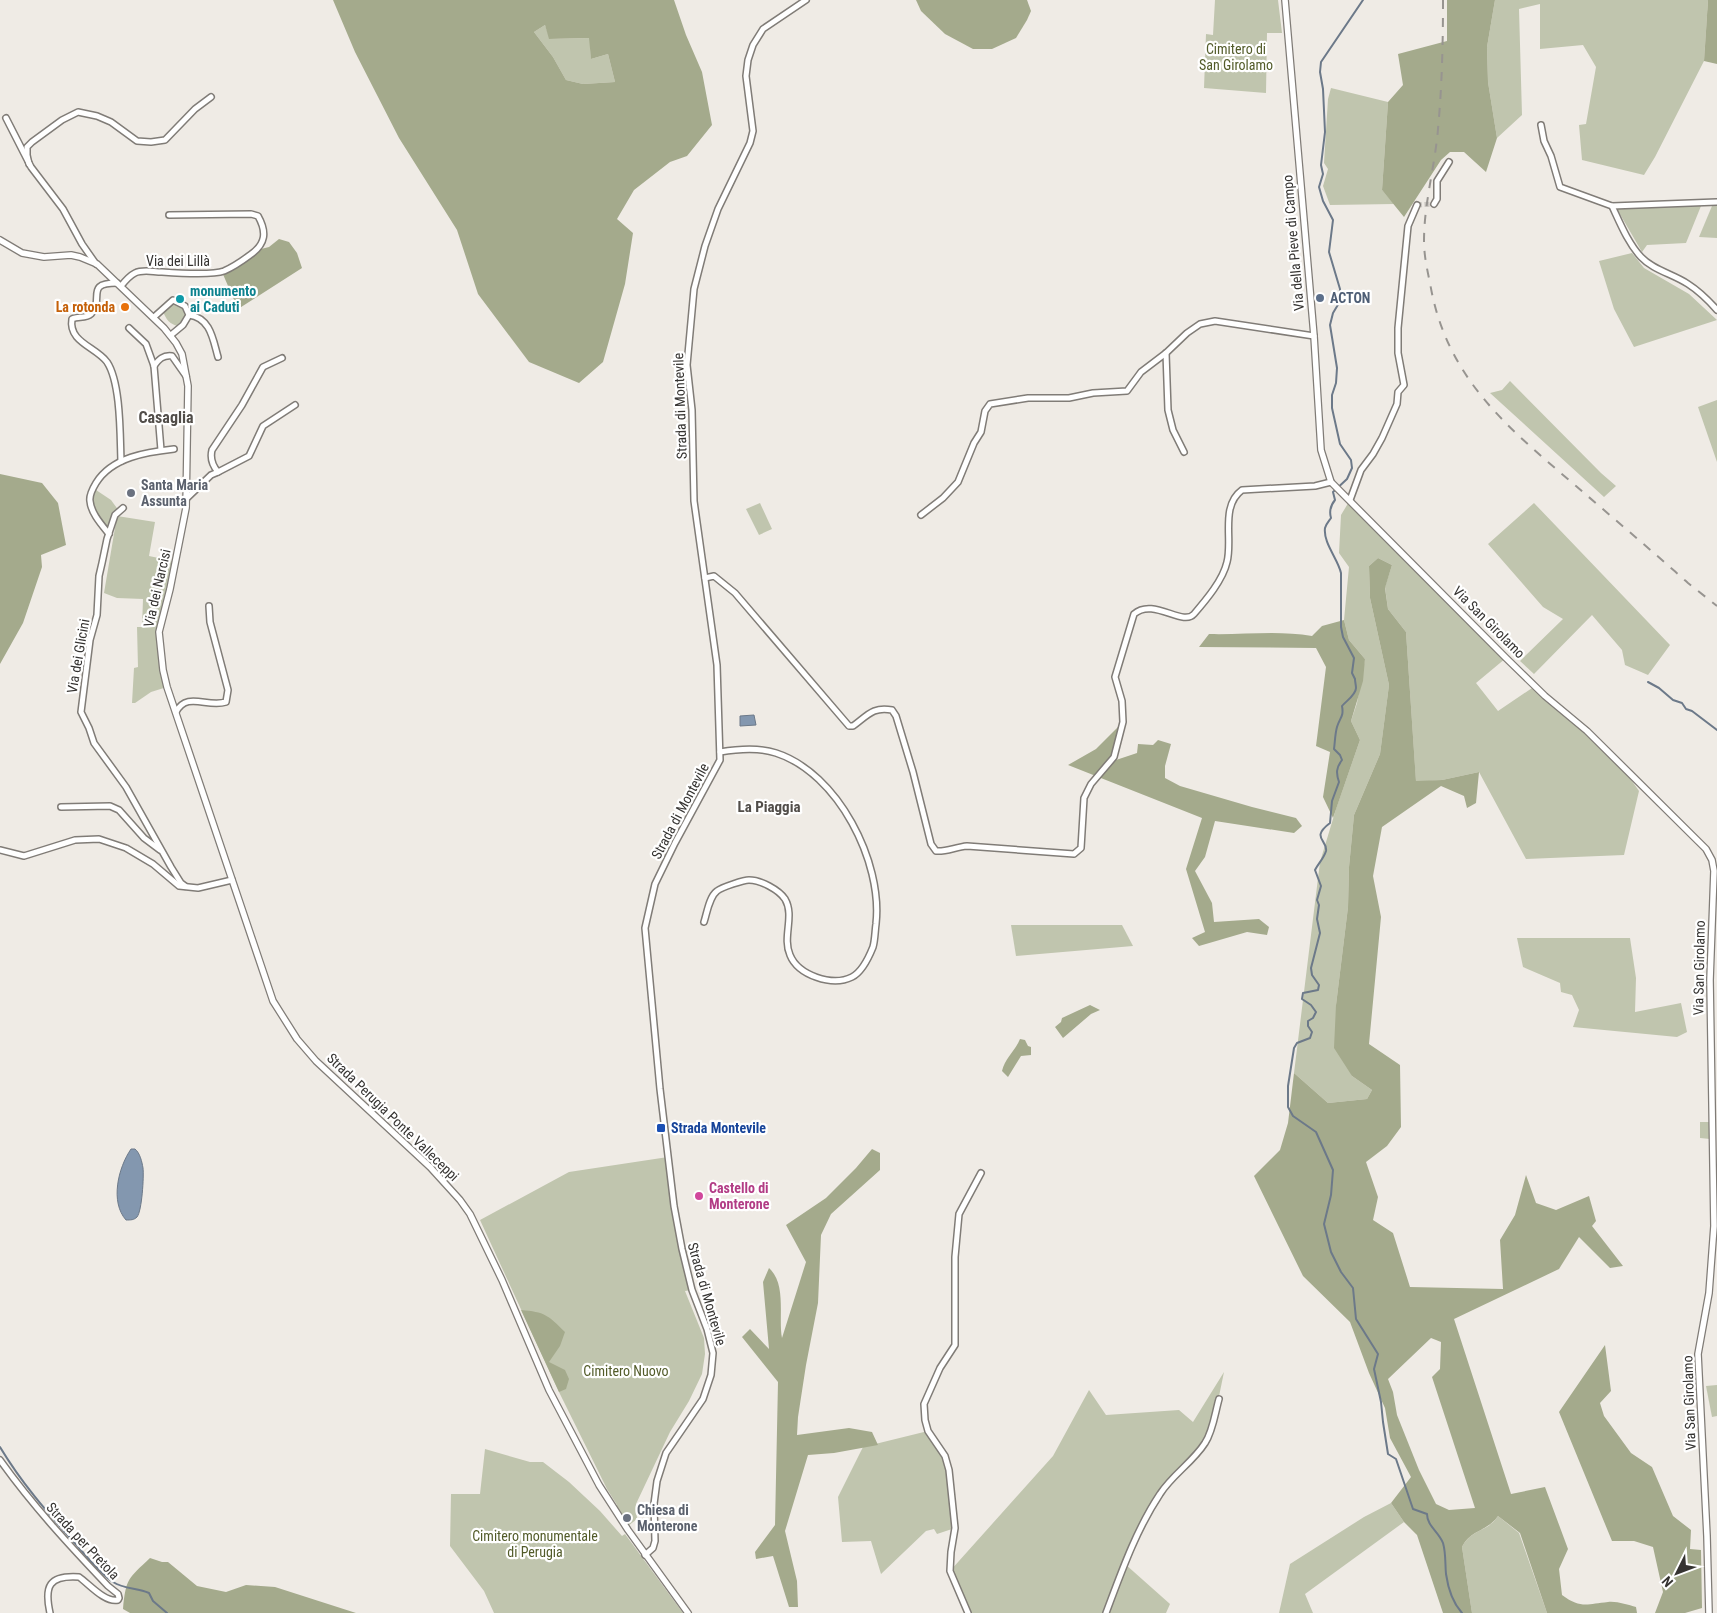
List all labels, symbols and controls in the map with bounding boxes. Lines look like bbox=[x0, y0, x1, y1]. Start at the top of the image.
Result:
park label: Cimitero di San Girolamo bbox=[1199, 41, 1273, 73]
street label: Via della Pieve di Campo bbox=[1279, 174, 1307, 312]
street label: Via dei Lillà bbox=[146, 253, 210, 269]
place label: monumento ai Caduti bbox=[190, 283, 256, 315]
place label: ACTON bbox=[1330, 290, 1370, 306]
marker: ACTON bbox=[1314, 292, 1326, 304]
marker: monumento ai Caduti bbox=[174, 293, 186, 305]
place label: La rotonda bbox=[56, 299, 115, 315]
marker: La rotonda bbox=[119, 301, 131, 313]
street label: Strada di Montevile bbox=[670, 352, 690, 459]
district label: Casaglia bbox=[138, 408, 194, 427]
place label: Santa Maria Assunta bbox=[141, 477, 209, 509]
marker: Santa Maria Assunta bbox=[125, 487, 137, 499]
street label: Via dei Narcisi bbox=[140, 547, 174, 629]
street label: Via San Girolamo bbox=[1450, 583, 1528, 661]
street label: Via dei Glicini bbox=[64, 618, 92, 694]
street label: Strada di Montevile bbox=[648, 760, 712, 862]
district label: La Piaggia bbox=[737, 798, 801, 816]
street label: Via San Girolamo bbox=[1690, 920, 1708, 1016]
street label: Strada Perugia Ponte Valleceppi bbox=[324, 1050, 462, 1184]
place label: Strada Montevile bbox=[671, 1120, 766, 1136]
marker: Strada Montevile bbox=[655, 1122, 667, 1134]
place label: Castello di Monterone bbox=[709, 1180, 770, 1212]
marker: Castello di Monterone bbox=[693, 1190, 705, 1202]
street label: Strada di Montevile bbox=[685, 1241, 729, 1348]
street label: Via San Girolamo bbox=[1679, 1355, 1699, 1451]
park label: Cimitero Nuovo bbox=[583, 1363, 669, 1379]
street label: Strada per Pretola bbox=[43, 1499, 123, 1583]
place label: Chiesa di Monterone bbox=[637, 1502, 698, 1534]
marker: Chiesa di Monterone bbox=[621, 1512, 633, 1524]
park label: Cimitero monumentale di Perugia bbox=[472, 1528, 598, 1560]
north arrow bbox=[1652, 1548, 1702, 1598]
text: N bbox=[1659, 1573, 1676, 1590]

